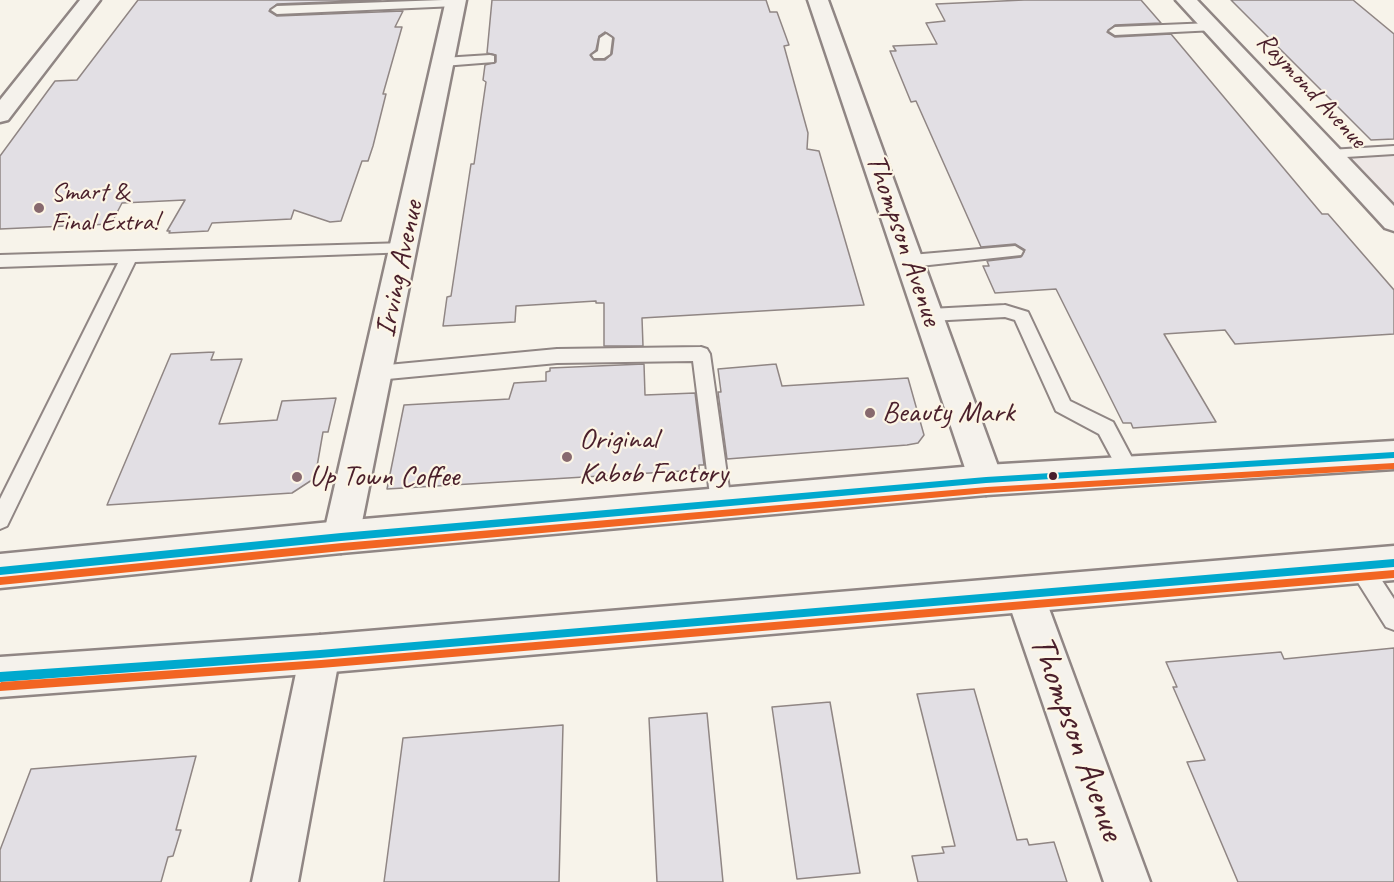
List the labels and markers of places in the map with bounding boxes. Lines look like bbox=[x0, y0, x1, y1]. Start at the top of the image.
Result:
place label: Smart & Final Extra! bbox=[51, 177, 158, 238]
marker: Smart & Final Extra! bbox=[32, 201, 46, 215]
place label: Beauty Mark bbox=[882, 395, 1014, 431]
marker: Beauty Mark bbox=[863, 406, 877, 420]
place label: Original Kabob Factory bbox=[579, 422, 728, 492]
marker: Original Kabob Factory bbox=[560, 450, 574, 464]
place label: Up Town Coffee bbox=[309, 459, 459, 495]
marker: Up Town Coffee bbox=[290, 470, 304, 484]
unlabelled marker bbox=[1047, 470, 1059, 482]

